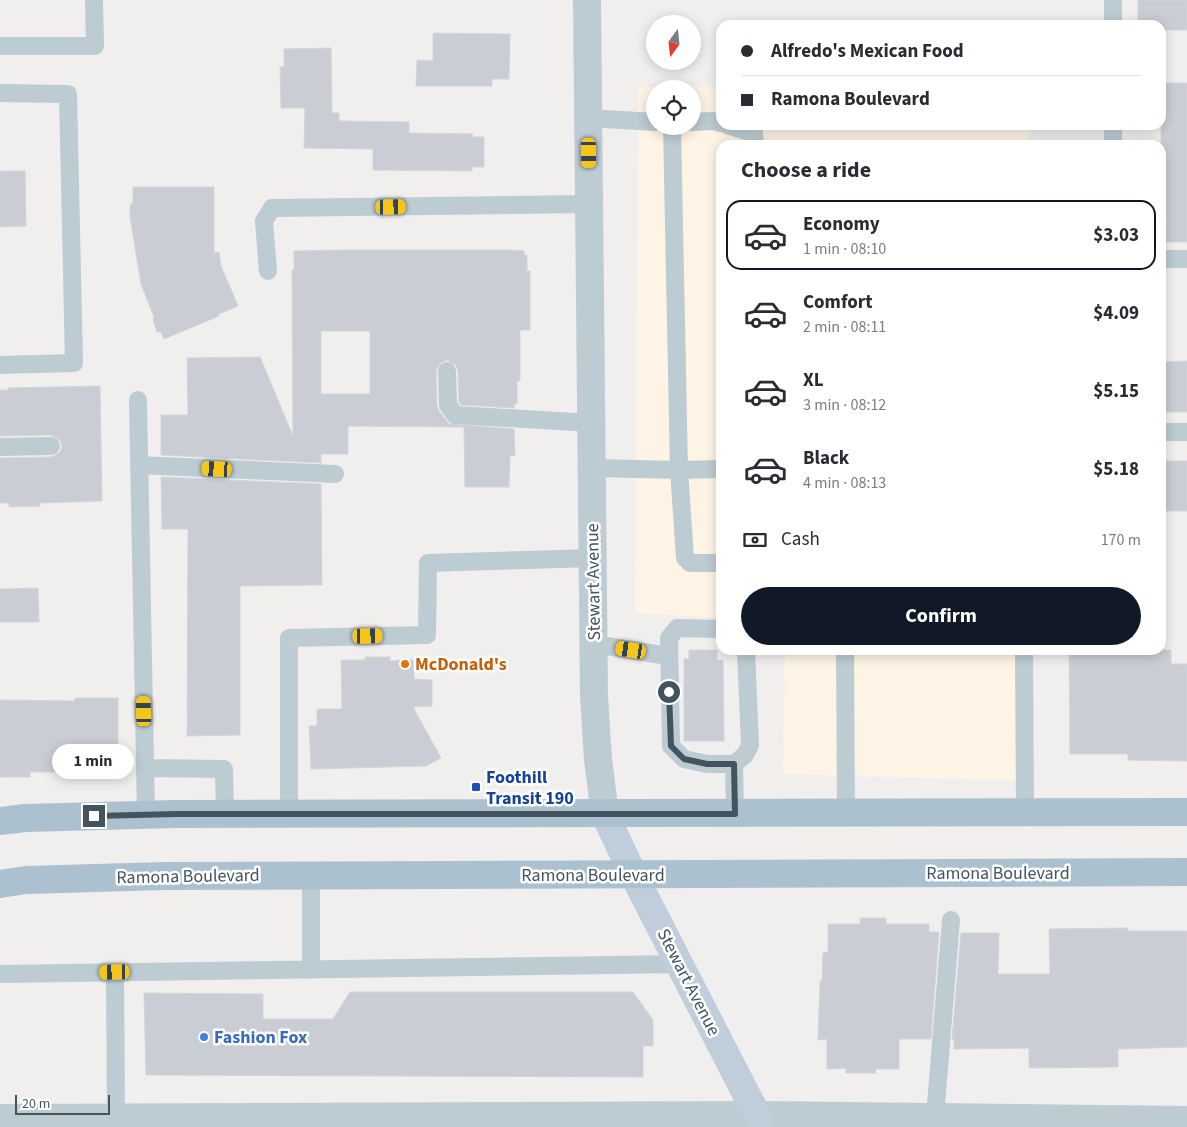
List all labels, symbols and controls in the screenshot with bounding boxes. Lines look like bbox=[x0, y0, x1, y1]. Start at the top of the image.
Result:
north arrow bbox=[646, 15, 701, 70]
map controls bbox=[646, 15, 701, 135]
text: Alfredo's Mexican Food bbox=[771, 38, 964, 65]
button: locate bbox=[646, 80, 701, 135]
text: Ramona Boulevard bbox=[771, 86, 930, 113]
car bbox=[581, 138, 596, 168]
text: Choose a ride bbox=[741, 154, 871, 186]
car bbox=[375, 199, 406, 215]
text: Economy bbox=[803, 211, 880, 238]
icon: car bbox=[743, 213, 788, 258]
text: $3.03 bbox=[1093, 222, 1139, 249]
text: 1 min · 08:10 bbox=[803, 238, 886, 260]
text: Comfort bbox=[803, 289, 873, 316]
icon: car bbox=[743, 291, 788, 336]
text: $4.09 bbox=[1093, 300, 1139, 327]
text: 2 min · 08:11 bbox=[803, 316, 886, 338]
text: XL bbox=[803, 367, 824, 394]
icon: car bbox=[743, 369, 788, 414]
text: $5.15 bbox=[1093, 378, 1139, 405]
text: 3 min · 08:12 bbox=[803, 394, 886, 416]
text: Black bbox=[803, 445, 849, 472]
icon: car bbox=[743, 447, 788, 492]
text: $5.18 bbox=[1093, 456, 1139, 483]
car bbox=[201, 461, 232, 477]
text: 4 min · 08:13 bbox=[803, 472, 886, 494]
street label: Stewart Avenue bbox=[580, 523, 607, 641]
icon: cash bbox=[741, 526, 769, 554]
text: Cash bbox=[781, 526, 820, 553]
text: 170 m bbox=[1101, 529, 1141, 551]
button: Confirm bbox=[741, 587, 1141, 645]
car bbox=[352, 628, 383, 644]
car bbox=[615, 640, 646, 660]
place label: McDonald's bbox=[415, 652, 507, 677]
marker: McDonald's bbox=[399, 658, 411, 670]
route start bbox=[658, 681, 680, 703]
car bbox=[135, 696, 152, 726]
callout: 1 min bbox=[53, 744, 135, 778]
text: 1 min bbox=[74, 750, 112, 772]
place label: Foothill Transit 190 bbox=[486, 765, 574, 811]
marker: Foothill Transit 190 bbox=[470, 781, 482, 793]
route end bbox=[83, 805, 105, 827]
street label: Ramona Boulevard bbox=[926, 861, 1070, 886]
street label: Ramona Boulevard bbox=[116, 863, 260, 890]
street label: Ramona Boulevard bbox=[521, 863, 665, 888]
street label: Stewart Avenue bbox=[651, 924, 726, 1040]
car bbox=[99, 964, 130, 980]
place label: Fashion Fox bbox=[214, 1025, 307, 1050]
marker: Fashion Fox bbox=[198, 1031, 210, 1043]
scale bar bbox=[15, 1092, 110, 1115]
text: 20 m bbox=[22, 1094, 50, 1114]

